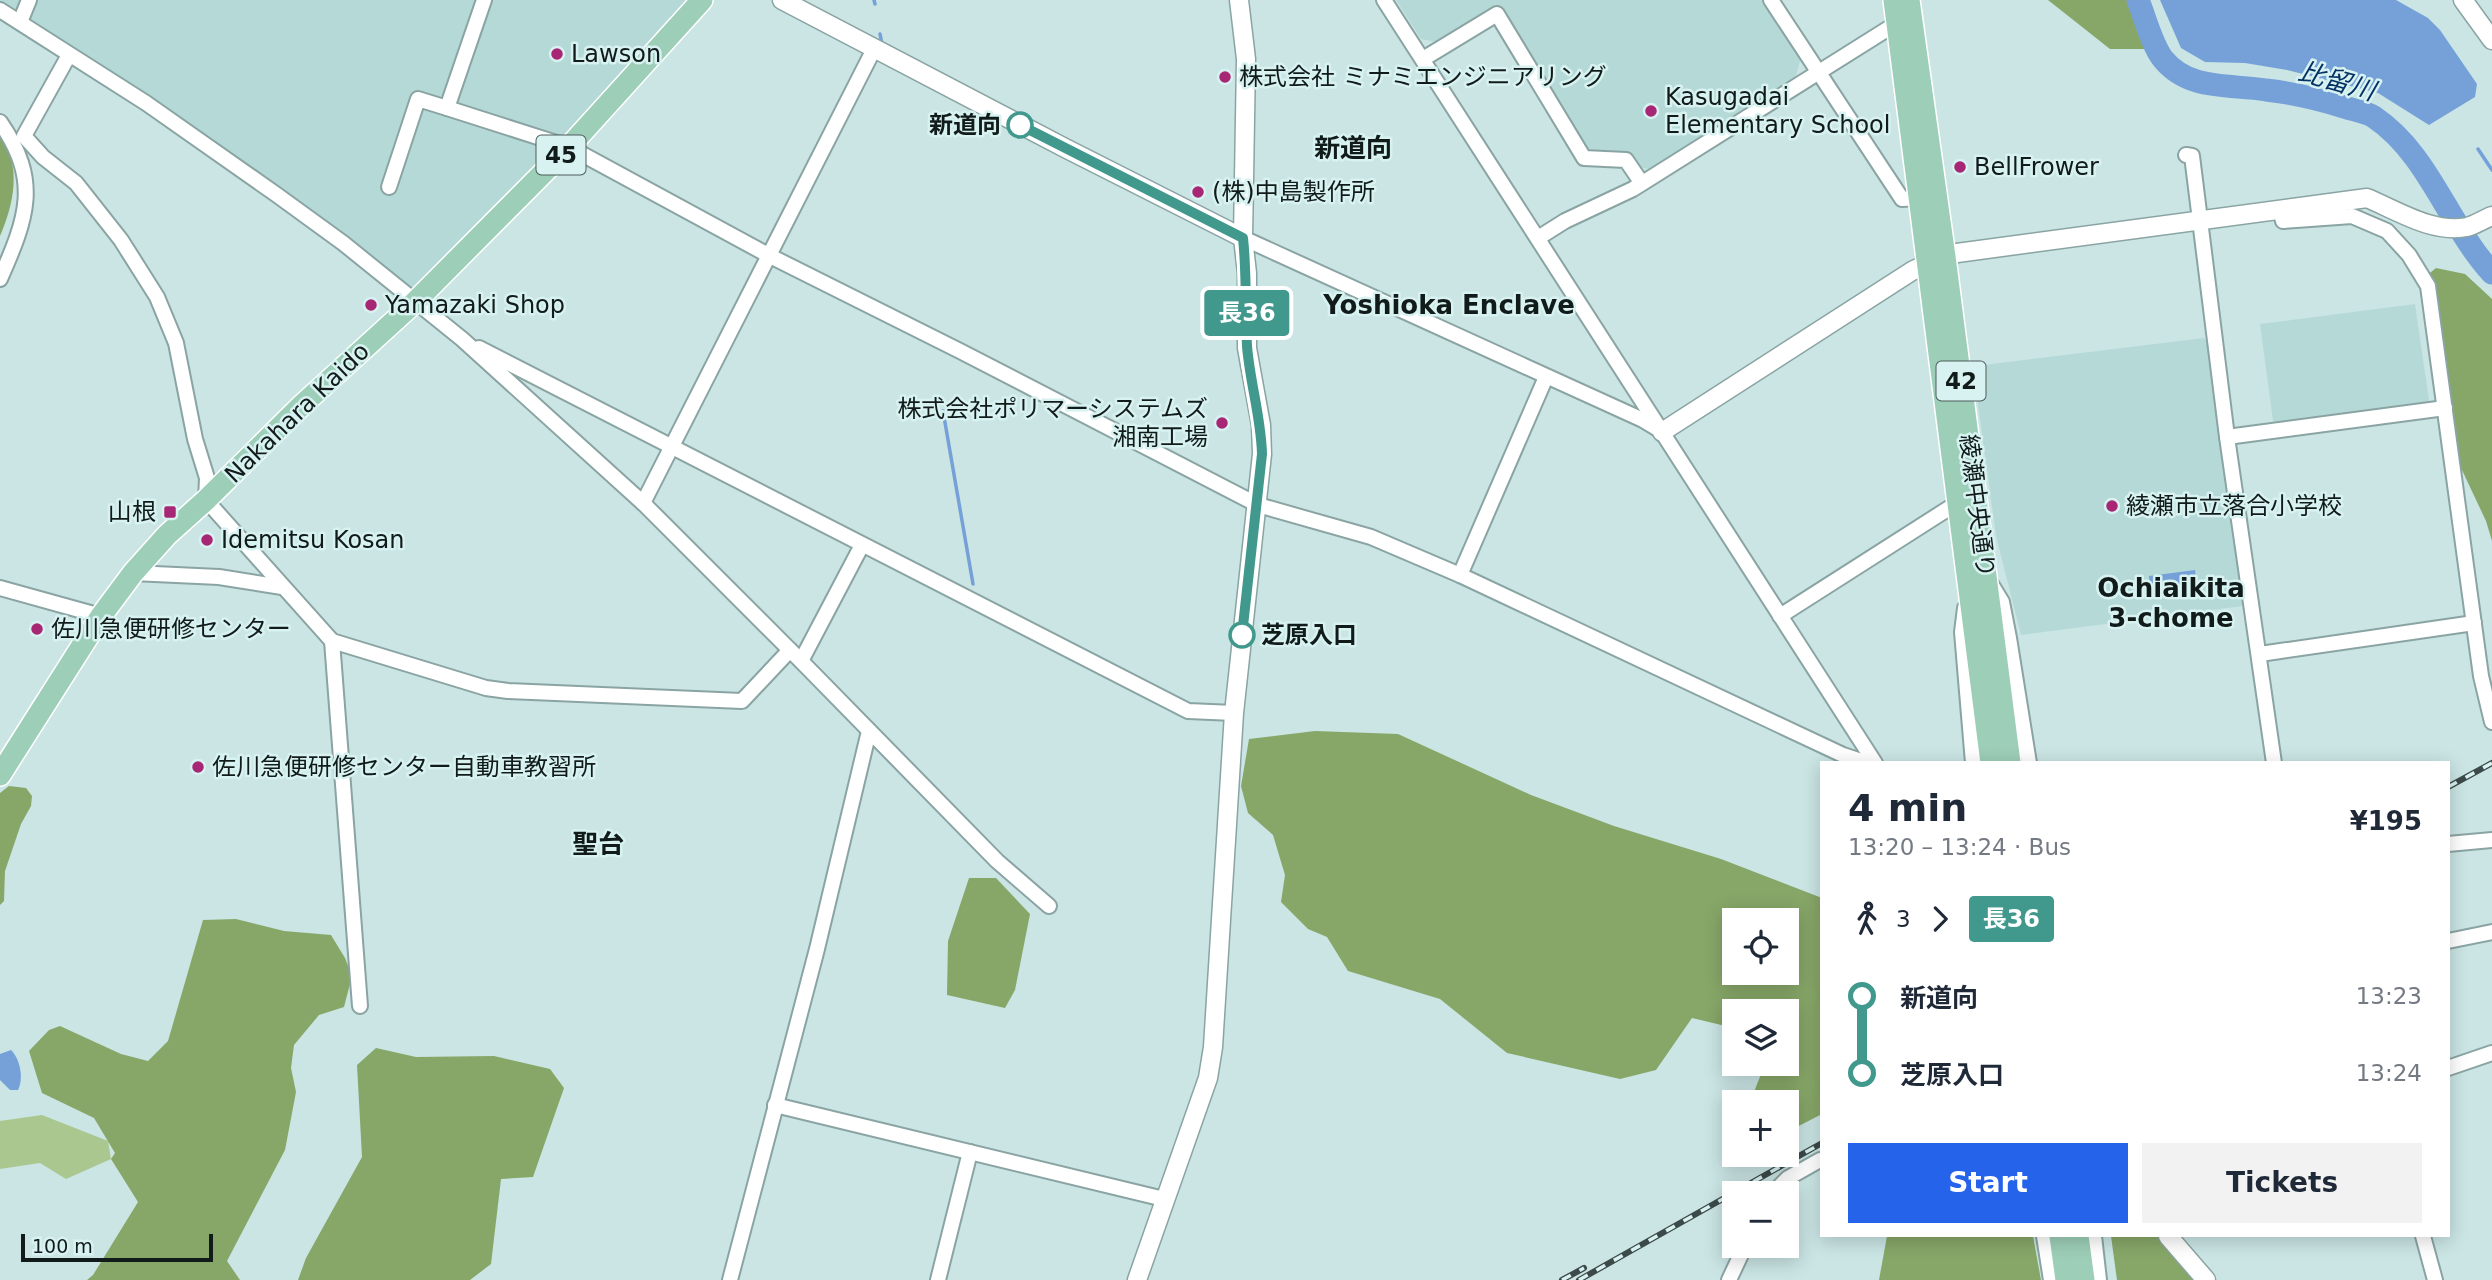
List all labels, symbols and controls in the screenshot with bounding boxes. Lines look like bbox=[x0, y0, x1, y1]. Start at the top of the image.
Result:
place label: Lawson bbox=[571, 40, 661, 68]
marker: Lawson bbox=[549, 46, 565, 62]
water label: 比留川 bbox=[2295, 56, 2382, 107]
place label: 株式会社 ミナミエンジニアリング bbox=[1239, 63, 1607, 91]
marker: 株式会社 ミナミエンジニアリング bbox=[1217, 69, 1233, 85]
place label: Kasugadai Elementary School bbox=[1665, 83, 1890, 139]
marker: Kasugadai Elementary School bbox=[1643, 103, 1659, 119]
place label: 新道向 bbox=[929, 111, 1001, 139]
marker: 新道向 bbox=[1007, 112, 1033, 138]
district label: 新道向 bbox=[1314, 133, 1392, 163]
road number: 45 bbox=[536, 136, 586, 174]
place label: BellFrower bbox=[1974, 153, 2099, 181]
marker: BellFrower bbox=[1952, 159, 1968, 175]
place label: (株)中島製作所 bbox=[1212, 178, 1375, 206]
marker: (株)中島製作所 bbox=[1190, 184, 1206, 200]
line badge: 長36 bbox=[1207, 290, 1287, 336]
district label: Yoshioka Enclave bbox=[1322, 290, 1575, 320]
place label: Yamazaki Shop bbox=[384, 291, 565, 319]
marker: Yamazaki Shop bbox=[363, 297, 379, 313]
text: 長36 bbox=[1218, 299, 1276, 327]
street label: Nakahara Kaido bbox=[219, 337, 375, 489]
road number: 42 bbox=[1937, 362, 1986, 400]
place label: 株式会社ポリマーシステムズ 湘南工場 bbox=[897, 395, 1208, 451]
marker: 株式会社ポリマーシステムズ 湘南工場 bbox=[1214, 415, 1230, 431]
street label: 綾瀬中央通り bbox=[1954, 433, 2000, 579]
place label: 綾瀬市立落合小学校 bbox=[2126, 492, 2342, 520]
place label: 山根 bbox=[108, 498, 156, 526]
marker: 綾瀬市立落合小学校 bbox=[2104, 498, 2120, 514]
marker: 山根 bbox=[162, 504, 178, 520]
place label: Idemitsu Kosan bbox=[221, 526, 405, 554]
marker: Idemitsu Kosan bbox=[199, 532, 215, 548]
district label: Ochiaikita 3-chome bbox=[2097, 573, 2245, 633]
place label: 佐川急便研修センター bbox=[51, 615, 291, 643]
marker: 佐川急便研修センター bbox=[29, 621, 45, 637]
place label: 芝原入口 bbox=[1261, 621, 1357, 649]
marker: 芝原入口 bbox=[1229, 622, 1255, 648]
place label: 佐川急便研修センター自動車教習所 bbox=[212, 753, 596, 781]
marker: 佐川急便研修センター自動車教習所 bbox=[190, 759, 206, 775]
text: 4 min bbox=[1848, 786, 1967, 830]
text: ¥195 bbox=[2350, 806, 2422, 836]
district label: 聖台 bbox=[572, 829, 624, 859]
text: 13:20 – 13:24 · Bus bbox=[1848, 834, 2071, 860]
icon: walk bbox=[1848, 900, 1886, 938]
icon: forward bbox=[1921, 900, 1959, 938]
text: 長36 bbox=[1983, 905, 2040, 933]
text: 3 bbox=[1896, 906, 1911, 932]
map controls bbox=[1722, 908, 1799, 1258]
button: locate bbox=[1722, 908, 1799, 985]
text: 新道向 bbox=[1900, 983, 1978, 1013]
text: 13:23 bbox=[2356, 983, 2422, 1009]
button: layers bbox=[1722, 999, 1799, 1076]
text: 芝原入口 bbox=[1900, 1060, 2004, 1090]
text: 13:24 bbox=[2356, 1060, 2422, 1086]
button: + bbox=[1722, 1090, 1799, 1167]
button: Start bbox=[1848, 1143, 2128, 1223]
button: Tickets bbox=[2142, 1143, 2422, 1223]
button: − bbox=[1722, 1181, 1799, 1258]
scale bar bbox=[21, 1231, 214, 1263]
text: 100 m bbox=[32, 1235, 93, 1257]

